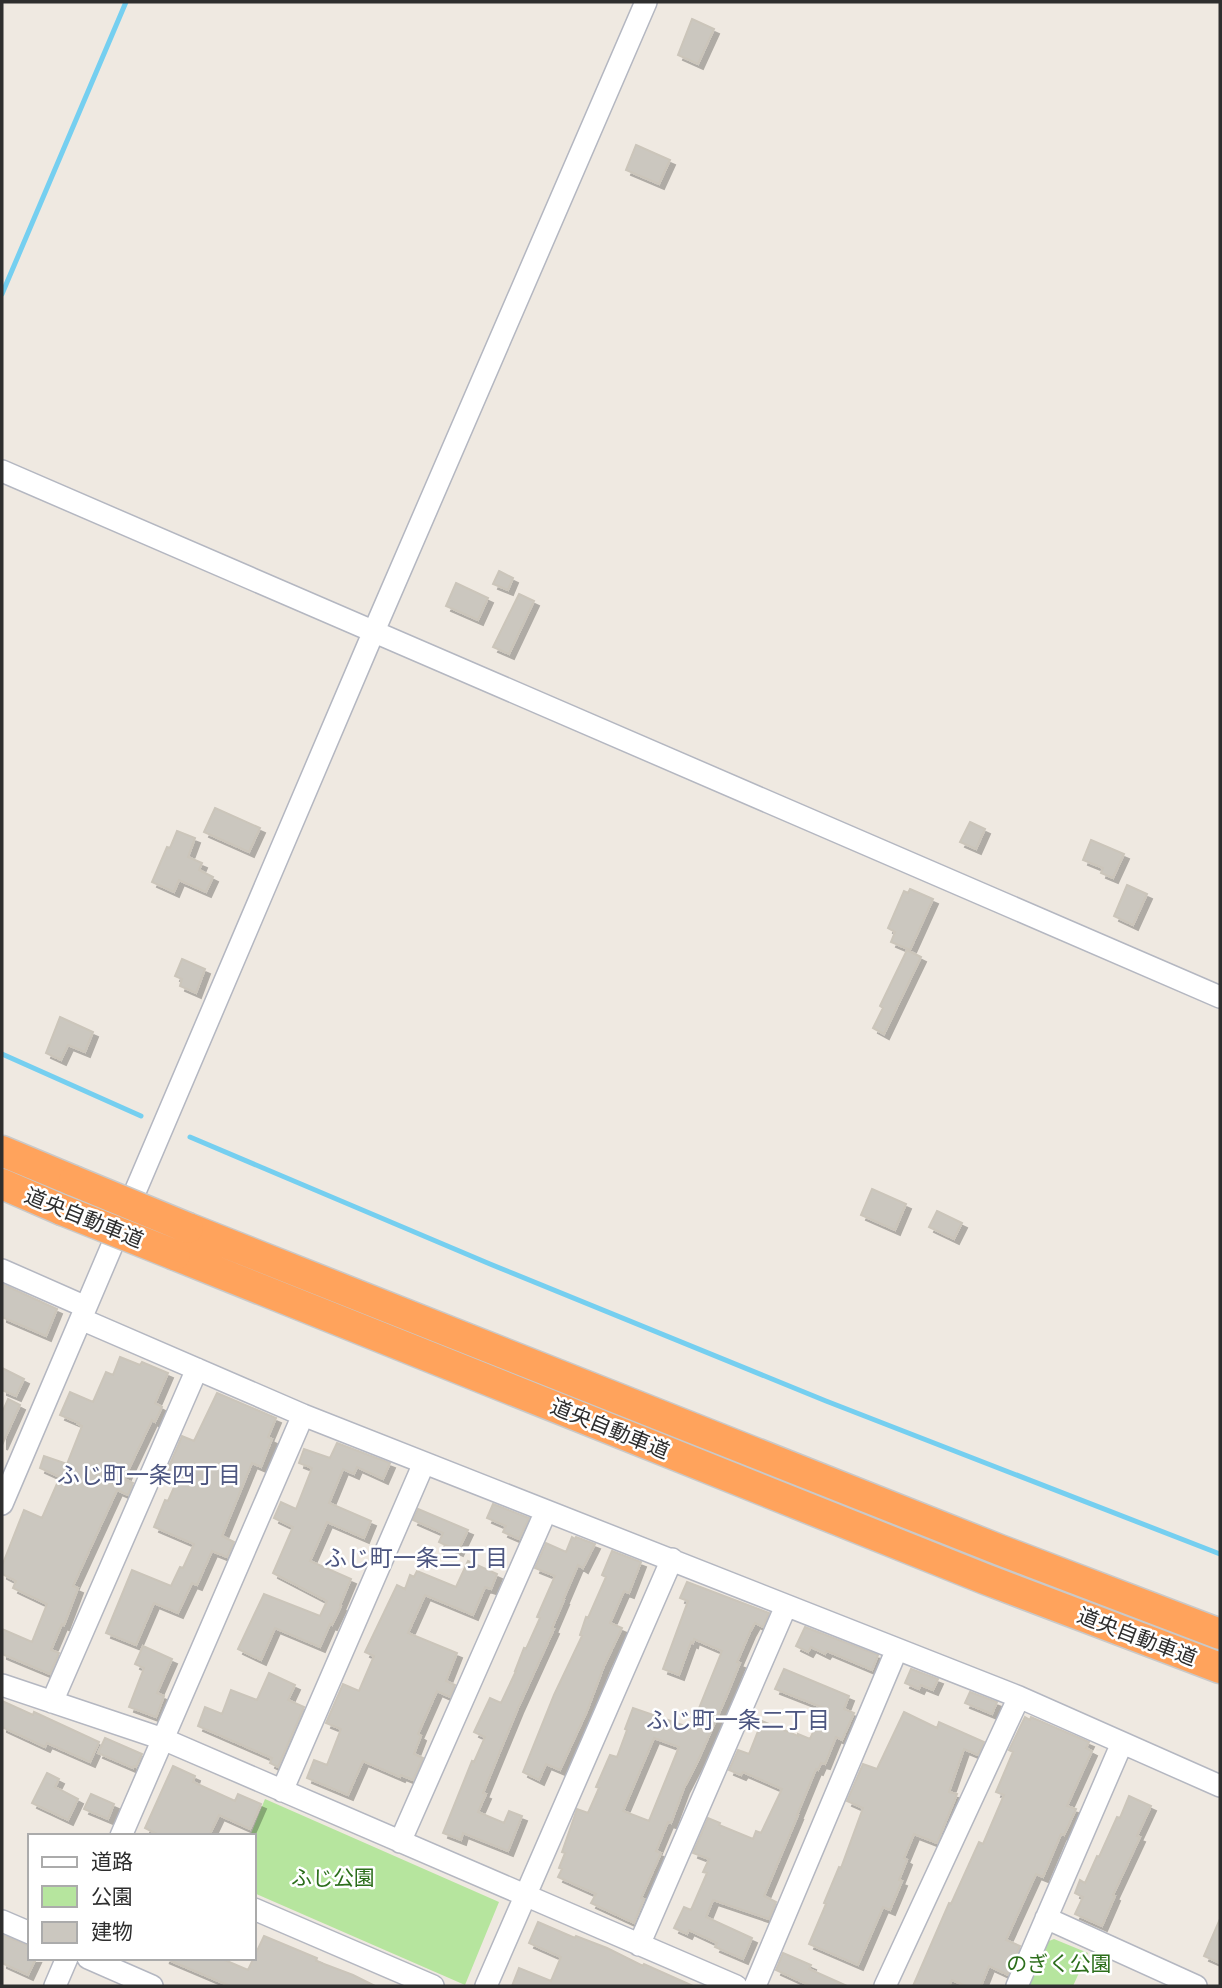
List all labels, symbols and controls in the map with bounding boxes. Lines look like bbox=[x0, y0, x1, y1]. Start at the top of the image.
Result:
street label: 道央自動車道 bbox=[20, 1180, 148, 1256]
street label: 道央自動車道 bbox=[546, 1391, 674, 1467]
district label: ふじ町一条四丁目 bbox=[57, 1459, 241, 1492]
district label: ふじ町一条三丁目 bbox=[324, 1542, 508, 1575]
street label: 道央自動車道 bbox=[1073, 1600, 1201, 1674]
district label: ふじ町一条二丁目 bbox=[646, 1704, 830, 1737]
legend bbox=[28, 1834, 256, 1960]
text: 道路 bbox=[91, 1847, 133, 1877]
park label: ふじ公園 bbox=[291, 1863, 375, 1893]
text: 公園 bbox=[91, 1882, 133, 1912]
text: 建物 bbox=[91, 1917, 133, 1947]
park label: のぎく公園 bbox=[1006, 1949, 1112, 1979]

